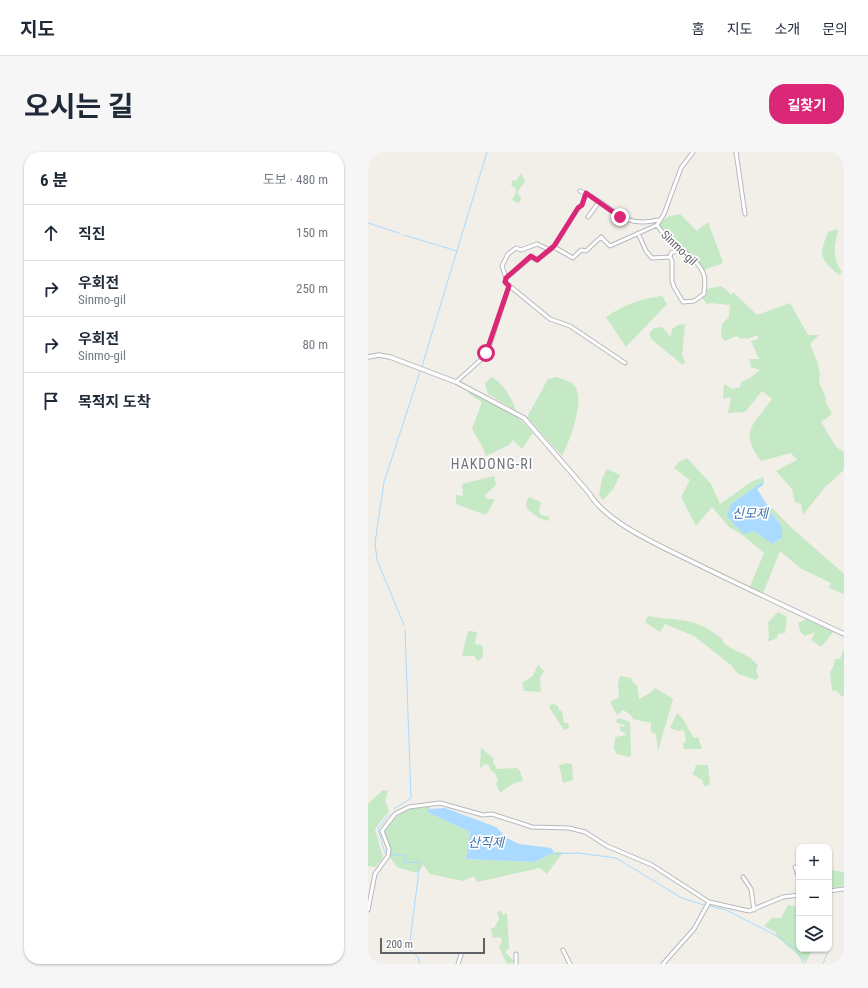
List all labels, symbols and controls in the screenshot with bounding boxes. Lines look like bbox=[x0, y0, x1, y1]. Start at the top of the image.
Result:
text: 지도 bbox=[20, 18, 55, 41]
text: 홈 bbox=[692, 21, 705, 37]
text: 지도 bbox=[727, 21, 752, 37]
text: 소개 bbox=[774, 21, 800, 37]
text: 문의 bbox=[822, 21, 848, 37]
button: 길찾기 bbox=[769, 84, 844, 124]
text: 오시는 길 bbox=[24, 90, 134, 123]
text: 6 분 bbox=[40, 170, 68, 190]
text: 도보 · 480 m bbox=[263, 172, 328, 187]
route end bbox=[611, 208, 629, 226]
icon: ahead bbox=[40, 222, 62, 244]
text: 직진 bbox=[78, 225, 106, 243]
text: 150 m bbox=[296, 225, 328, 240]
street label: Sinmo-gil bbox=[658, 228, 700, 268]
text: 우회전 bbox=[78, 274, 119, 292]
icon: right bbox=[40, 278, 62, 300]
text: 250 m bbox=[296, 281, 328, 296]
text: Sinmo-gil bbox=[78, 292, 126, 307]
text: 우회전 bbox=[78, 330, 119, 348]
icon: right bbox=[40, 334, 62, 356]
text: 80 m bbox=[302, 337, 328, 352]
route start bbox=[477, 344, 495, 362]
text: Sinmo-gil bbox=[78, 348, 126, 363]
icon: arrive bbox=[40, 390, 62, 412]
text: 목적지 도착 bbox=[78, 393, 150, 411]
district label: HAKDONG-RI bbox=[451, 456, 533, 472]
water label: 신모제 bbox=[732, 506, 770, 521]
water label: 산직제 bbox=[468, 835, 506, 850]
map controls bbox=[796, 844, 832, 952]
button: + bbox=[796, 844, 832, 880]
button: − bbox=[796, 880, 832, 916]
button: layers bbox=[796, 916, 832, 952]
scale bar bbox=[380, 936, 485, 955]
text: 200 m bbox=[386, 938, 413, 951]

